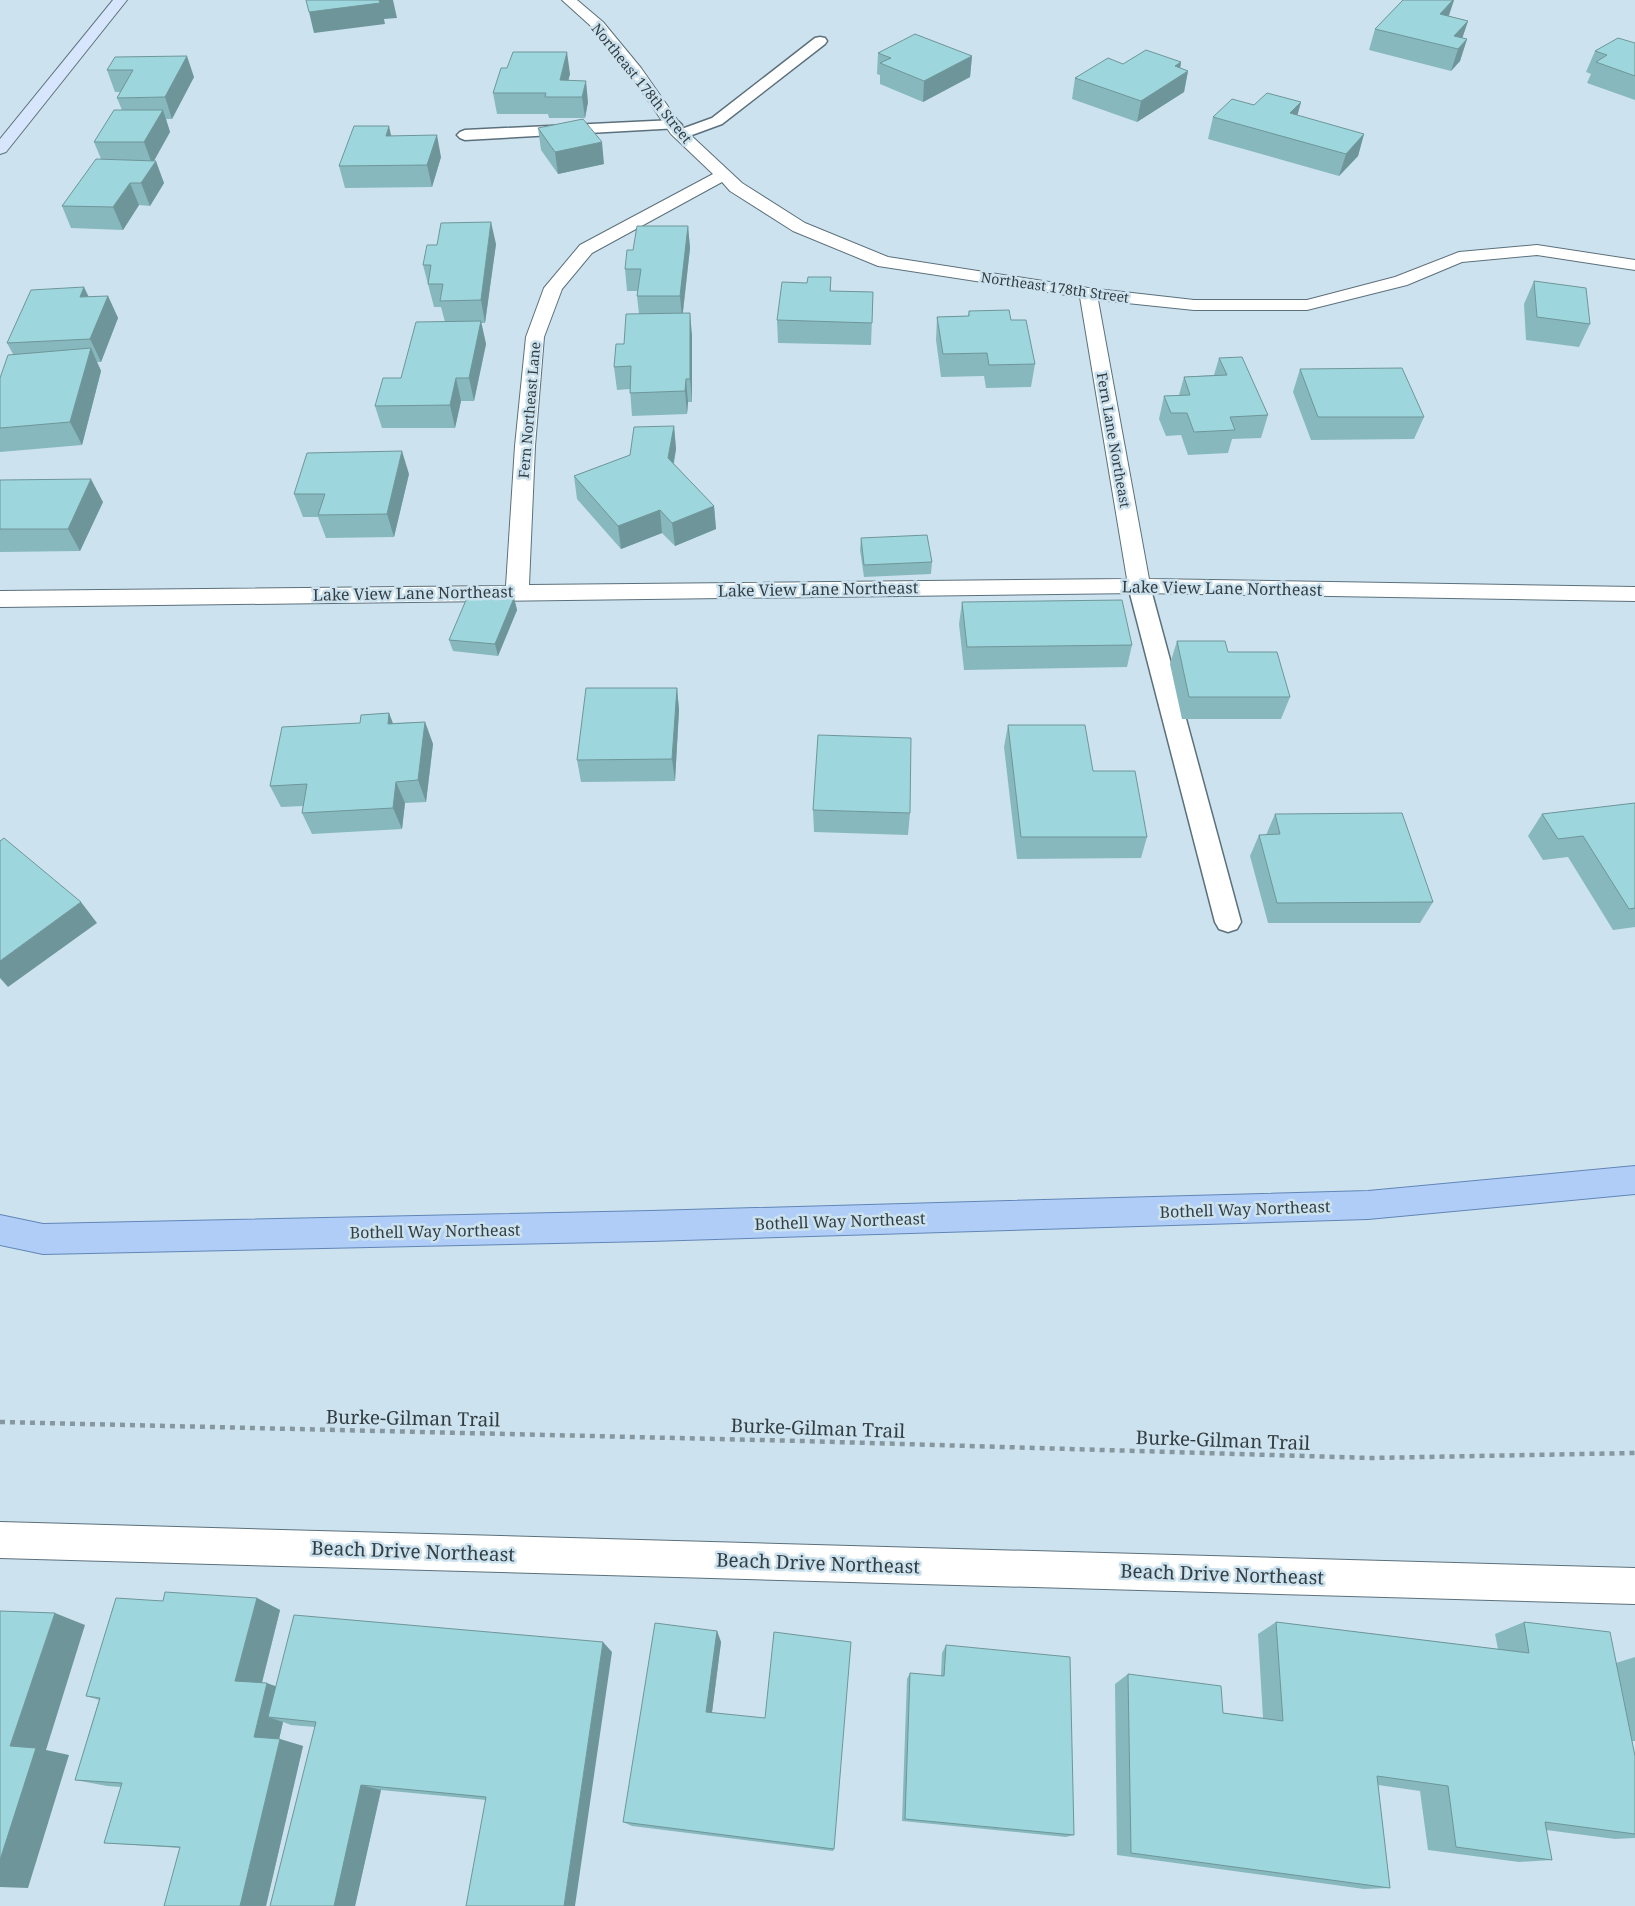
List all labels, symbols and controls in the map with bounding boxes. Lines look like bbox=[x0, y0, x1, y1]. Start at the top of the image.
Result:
street label: Northeast 178th Street bbox=[588, 19, 696, 147]
street label: Northeast 178th Street bbox=[980, 267, 1130, 307]
street label: Fern Northeast Lane bbox=[514, 341, 544, 479]
street label: Fern Lane Northeast bbox=[1093, 371, 1135, 509]
street label: Lake View Lane Northeast bbox=[1122, 575, 1323, 601]
street label: Lake View Lane Northeast bbox=[718, 576, 919, 602]
street label: Lake View Lane Northeast bbox=[313, 580, 514, 606]
street label: Bothell Way Northeast bbox=[1159, 1195, 1331, 1223]
street label: Bothell Way Northeast bbox=[754, 1207, 926, 1235]
street label: Bothell Way Northeast bbox=[349, 1219, 521, 1243]
street label: Burke-Gilman Trail bbox=[326, 1403, 501, 1433]
street label: Burke-Gilman Trail bbox=[730, 1412, 906, 1444]
street label: Burke-Gilman Trail bbox=[1135, 1424, 1311, 1456]
street label: Beach Drive Northeast bbox=[311, 1534, 516, 1568]
street label: Beach Drive Northeast bbox=[716, 1546, 921, 1580]
street label: Beach Drive Northeast bbox=[1120, 1557, 1325, 1591]

